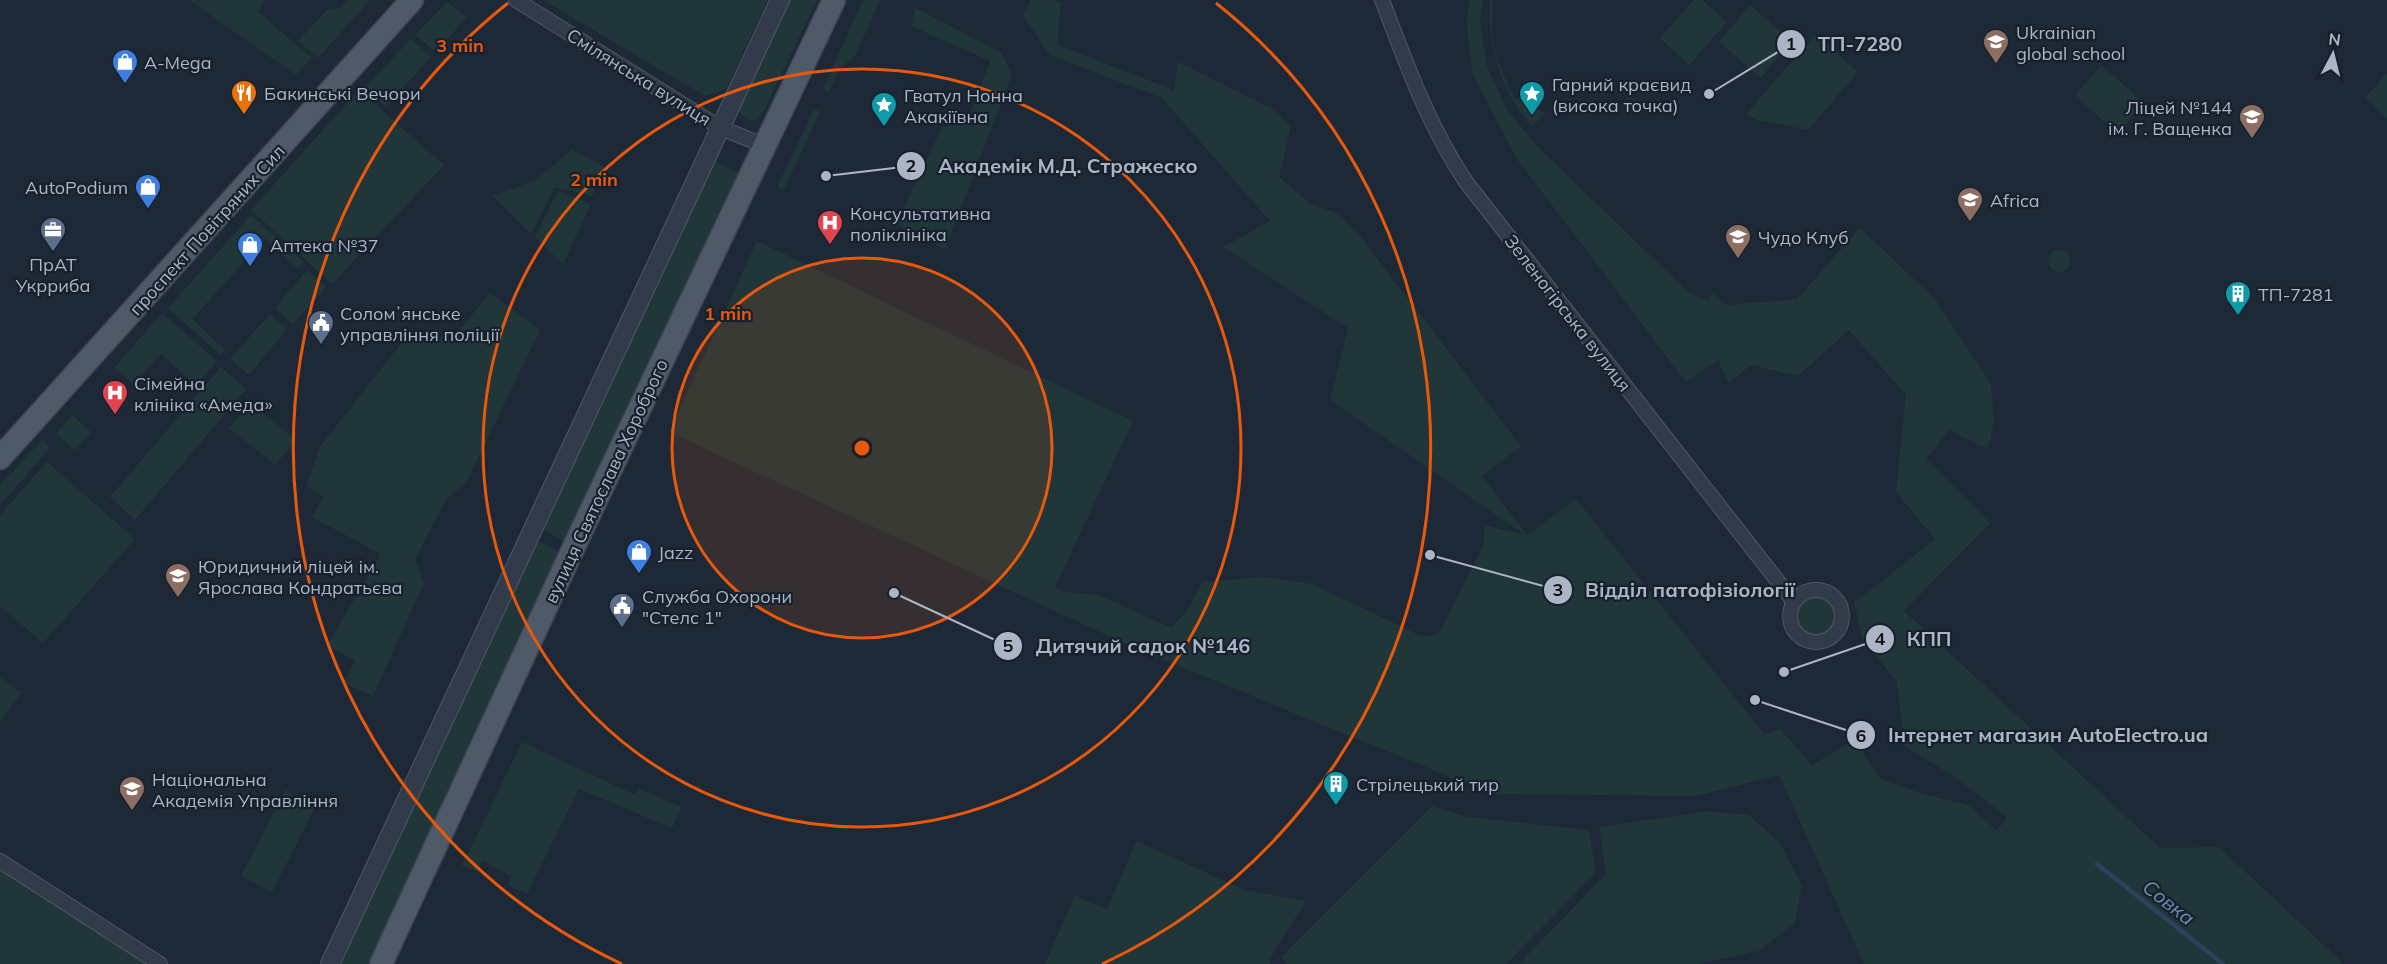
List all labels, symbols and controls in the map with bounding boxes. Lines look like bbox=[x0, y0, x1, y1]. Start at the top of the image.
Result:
place label: Ukrainian global school bbox=[2016, 21, 2125, 65]
street label: Смілянська вулиця bbox=[563, 23, 715, 131]
north arrow bbox=[2303, 24, 2363, 84]
callout: ТП-7280 bbox=[1776, 25, 1914, 63]
school or university icon: Ukrainian global school bbox=[1981, 27, 2011, 65]
text: N bbox=[2328, 28, 2342, 50]
text: ТП-7280 bbox=[1818, 31, 1902, 56]
text: 1 bbox=[1786, 32, 1796, 55]
text: 3 min bbox=[436, 34, 484, 57]
shop icon: A-Mega bbox=[110, 47, 140, 85]
place label: A-Mega bbox=[144, 51, 211, 74]
place label: Гарний краєвид (висока точка) bbox=[1552, 73, 1691, 117]
restaurant icon: Бакинські Вечори bbox=[229, 78, 259, 116]
place icon: Гарний краєвид (висока точка) bbox=[1517, 79, 1547, 117]
place label: Бакинські Вечори bbox=[264, 82, 421, 105]
place label: Гватул Нонна Акакіївна bbox=[904, 84, 1023, 128]
place icon: Гватул Нонна Акакіївна bbox=[869, 90, 899, 128]
place label: Ліцей №144 ім. Г. Ващенка bbox=[2108, 96, 2232, 140]
school or university icon: Ліцей №144 ім. Г. Ващенка bbox=[2237, 102, 2267, 140]
street label: проспект Повітряних Сил bbox=[124, 140, 290, 320]
callout: Академік М.Д. Стражеско bbox=[896, 147, 1210, 185]
text: Академік М.Д. Стражеско bbox=[938, 153, 1198, 178]
text: 2 bbox=[906, 154, 916, 177]
text: 2 min bbox=[570, 168, 618, 191]
shop icon: AutoPodium bbox=[133, 172, 163, 210]
place label: AutoPodium bbox=[25, 176, 128, 199]
school or university icon: Africa bbox=[1955, 185, 1985, 223]
place label: Africa bbox=[1990, 189, 2040, 212]
place label: Консультативна поліклініка bbox=[850, 202, 991, 246]
hospital icon: Консультативна поліклініка bbox=[815, 208, 845, 246]
office icon: ПрАТ Укрриба bbox=[38, 215, 68, 253]
school or university icon: Чудо Клуб bbox=[1723, 222, 1753, 260]
place label: Чудо Клуб bbox=[1758, 226, 1849, 249]
shop icon: Аптека №37 bbox=[235, 230, 265, 268]
street label: Зеленогірська вулиця bbox=[1500, 230, 1636, 396]
place label: Аптека №37 bbox=[270, 234, 379, 257]
place label: ПрАТ Укрриба bbox=[15, 253, 90, 297]
building icon: ТП-7281 bbox=[2223, 279, 2253, 317]
place label: ТП-7281 bbox=[2258, 283, 2334, 306]
place label: Соломʼянське управління поліції bbox=[340, 302, 500, 346]
text: 1 min bbox=[704, 302, 752, 325]
public building icon: Соломʼянське управління поліції bbox=[306, 308, 336, 346]
street label: вулиця Святослава Хороброго bbox=[539, 355, 673, 607]
place label: Сімейна клініка «Амеда» bbox=[134, 372, 272, 416]
hospital icon: Сімейна клініка «Амеда» bbox=[100, 378, 130, 416]
centre of rings bbox=[852, 438, 872, 458]
shop icon: Jazz bbox=[624, 537, 654, 575]
place label: Jazz bbox=[658, 541, 693, 564]
place label: Юридичний ліцей ім. Ярослава Кондратьєва bbox=[198, 555, 403, 599]
school or university icon: Юридичний ліцей ім. Ярослава Кондратьєва bbox=[163, 561, 193, 599]
callout: Відділ патофізіології bbox=[1543, 571, 1807, 609]
text: Відділ патофізіології bbox=[1585, 577, 1795, 602]
text: 3 bbox=[1553, 578, 1563, 601]
place label: Служба Охорони "Стелс 1" bbox=[642, 585, 792, 629]
public building icon: Служба Охорони "Стелс 1" bbox=[607, 591, 637, 629]
callout: КПП bbox=[1865, 620, 1964, 658]
text: КПП bbox=[1907, 626, 1951, 651]
callout: Дитячий садок №146 bbox=[993, 627, 1262, 665]
text: 4 bbox=[1875, 627, 1886, 650]
text: Дитячий садок №146 bbox=[1036, 633, 1250, 658]
text: 5 bbox=[1003, 634, 1014, 657]
callout: Інтернет магазин AutoElectro.ua bbox=[1846, 716, 2220, 754]
text: Інтернет магазин AutoElectro.ua bbox=[1888, 722, 2208, 747]
text: 6 bbox=[1856, 724, 1867, 747]
place label: Національна Академія Управління bbox=[152, 768, 338, 812]
building icon: Стрілецький тир bbox=[1321, 769, 1351, 807]
place label: Стрілецький тир bbox=[1356, 773, 1499, 796]
school or university icon: Національна Академія Управління bbox=[117, 774, 147, 812]
water label: Совка bbox=[2138, 874, 2200, 930]

